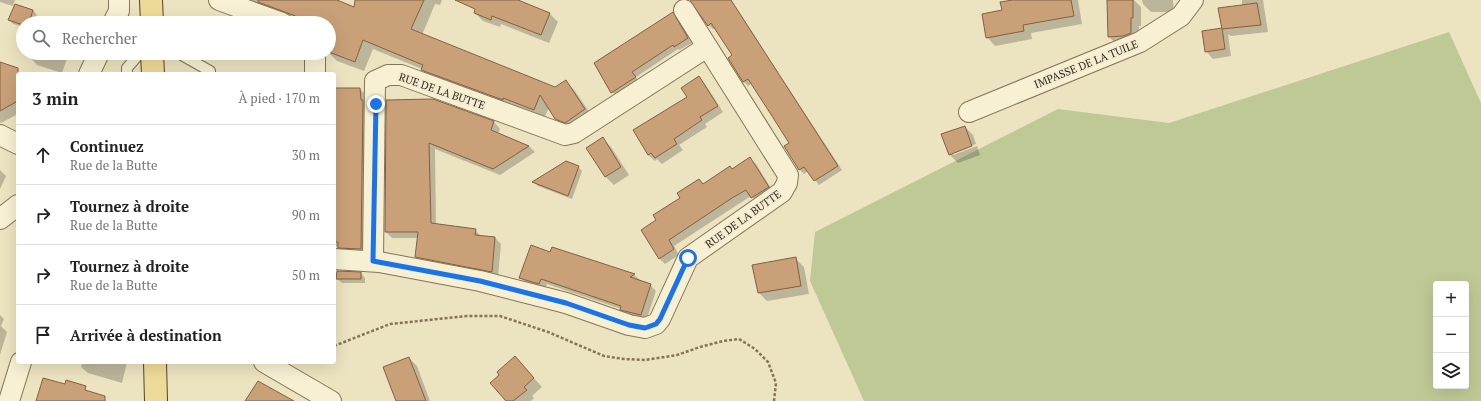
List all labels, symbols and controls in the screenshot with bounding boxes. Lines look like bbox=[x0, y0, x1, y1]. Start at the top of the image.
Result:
search box bbox=[16, 16, 336, 60]
icon: search bbox=[30, 27, 52, 49]
text: Rechercher bbox=[62, 28, 137, 48]
street label: IMPASSE DE LA TUILE bbox=[1032, 37, 1140, 91]
street label: RUE DE LA BUTTE bbox=[397, 70, 487, 112]
text: 3 min bbox=[32, 87, 79, 110]
text: À pied · 170 m bbox=[239, 89, 320, 107]
route end bbox=[367, 95, 385, 113]
text: Continuez bbox=[70, 136, 144, 156]
icon: ahead bbox=[32, 144, 54, 166]
text: 30 m bbox=[292, 146, 320, 164]
text: Rue de la Butte bbox=[70, 156, 158, 174]
street label: RUE DE LA BUTTE bbox=[702, 187, 784, 251]
text: Tournez à droite bbox=[70, 196, 189, 216]
icon: right bbox=[32, 204, 54, 226]
text: 90 m bbox=[292, 206, 320, 224]
text: Rue de la Butte bbox=[70, 216, 158, 234]
route start bbox=[679, 249, 697, 267]
text: Tournez à droite bbox=[70, 256, 189, 276]
icon: right bbox=[32, 264, 54, 286]
text: 50 m bbox=[292, 266, 320, 284]
text: Rue de la Butte bbox=[70, 276, 158, 294]
map controls bbox=[1433, 281, 1469, 389]
button: + bbox=[1433, 281, 1469, 317]
button: − bbox=[1433, 317, 1469, 353]
icon: arrive bbox=[32, 324, 54, 346]
text: Arrivée à destination bbox=[70, 325, 222, 345]
button: layers bbox=[1433, 353, 1469, 389]

